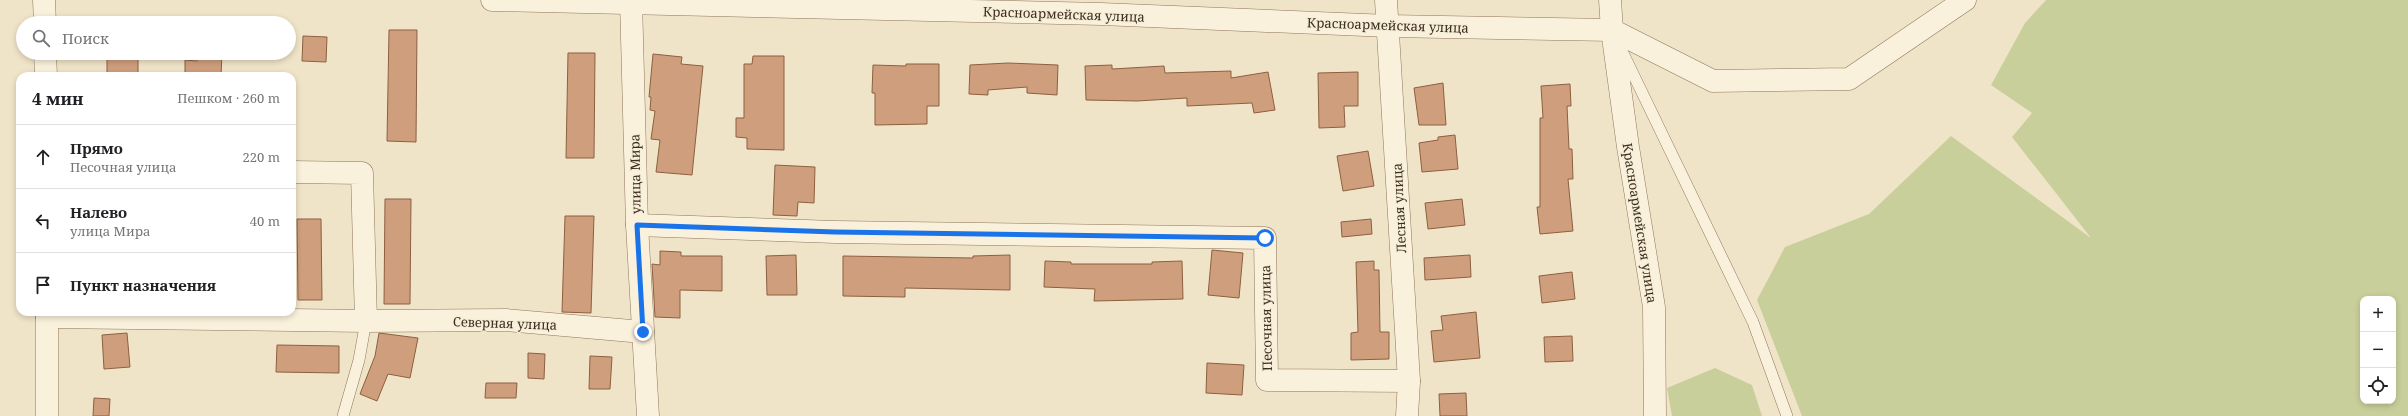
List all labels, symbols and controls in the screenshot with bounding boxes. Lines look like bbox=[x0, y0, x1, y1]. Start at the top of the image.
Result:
street label: Красноармейская улица bbox=[983, 2, 1145, 26]
street label: Красноармейская улица bbox=[1307, 13, 1469, 37]
search box bbox=[16, 16, 296, 60]
icon: search bbox=[30, 27, 52, 49]
text: Поиск bbox=[62, 28, 109, 48]
text: 4 мин bbox=[32, 87, 84, 110]
text: Пешком · 260 m bbox=[177, 89, 280, 107]
street label: улица Мира bbox=[625, 134, 645, 214]
text: Прямо bbox=[70, 138, 123, 158]
street label: Красноармейская улица bbox=[1618, 142, 1662, 304]
icon: ahead bbox=[32, 146, 54, 168]
text: 220 m bbox=[243, 148, 280, 166]
text: Песочная улица bbox=[70, 158, 176, 176]
street label: Лесная улица bbox=[1388, 163, 1410, 253]
text: Налево bbox=[70, 202, 127, 222]
icon: left bbox=[32, 210, 54, 232]
text: 40 m bbox=[250, 212, 280, 230]
text: улица Мира bbox=[70, 222, 150, 240]
route start bbox=[1256, 229, 1274, 247]
street label: Песочная улица bbox=[1256, 265, 1276, 371]
icon: arrive bbox=[32, 274, 54, 296]
text: Пункт назначения bbox=[70, 275, 216, 295]
map controls bbox=[2360, 296, 2396, 404]
button: + bbox=[2360, 296, 2396, 332]
street label: Северная улица bbox=[453, 312, 557, 334]
route end bbox=[634, 323, 652, 341]
button: − bbox=[2360, 332, 2396, 368]
button: locate bbox=[2360, 368, 2396, 404]

